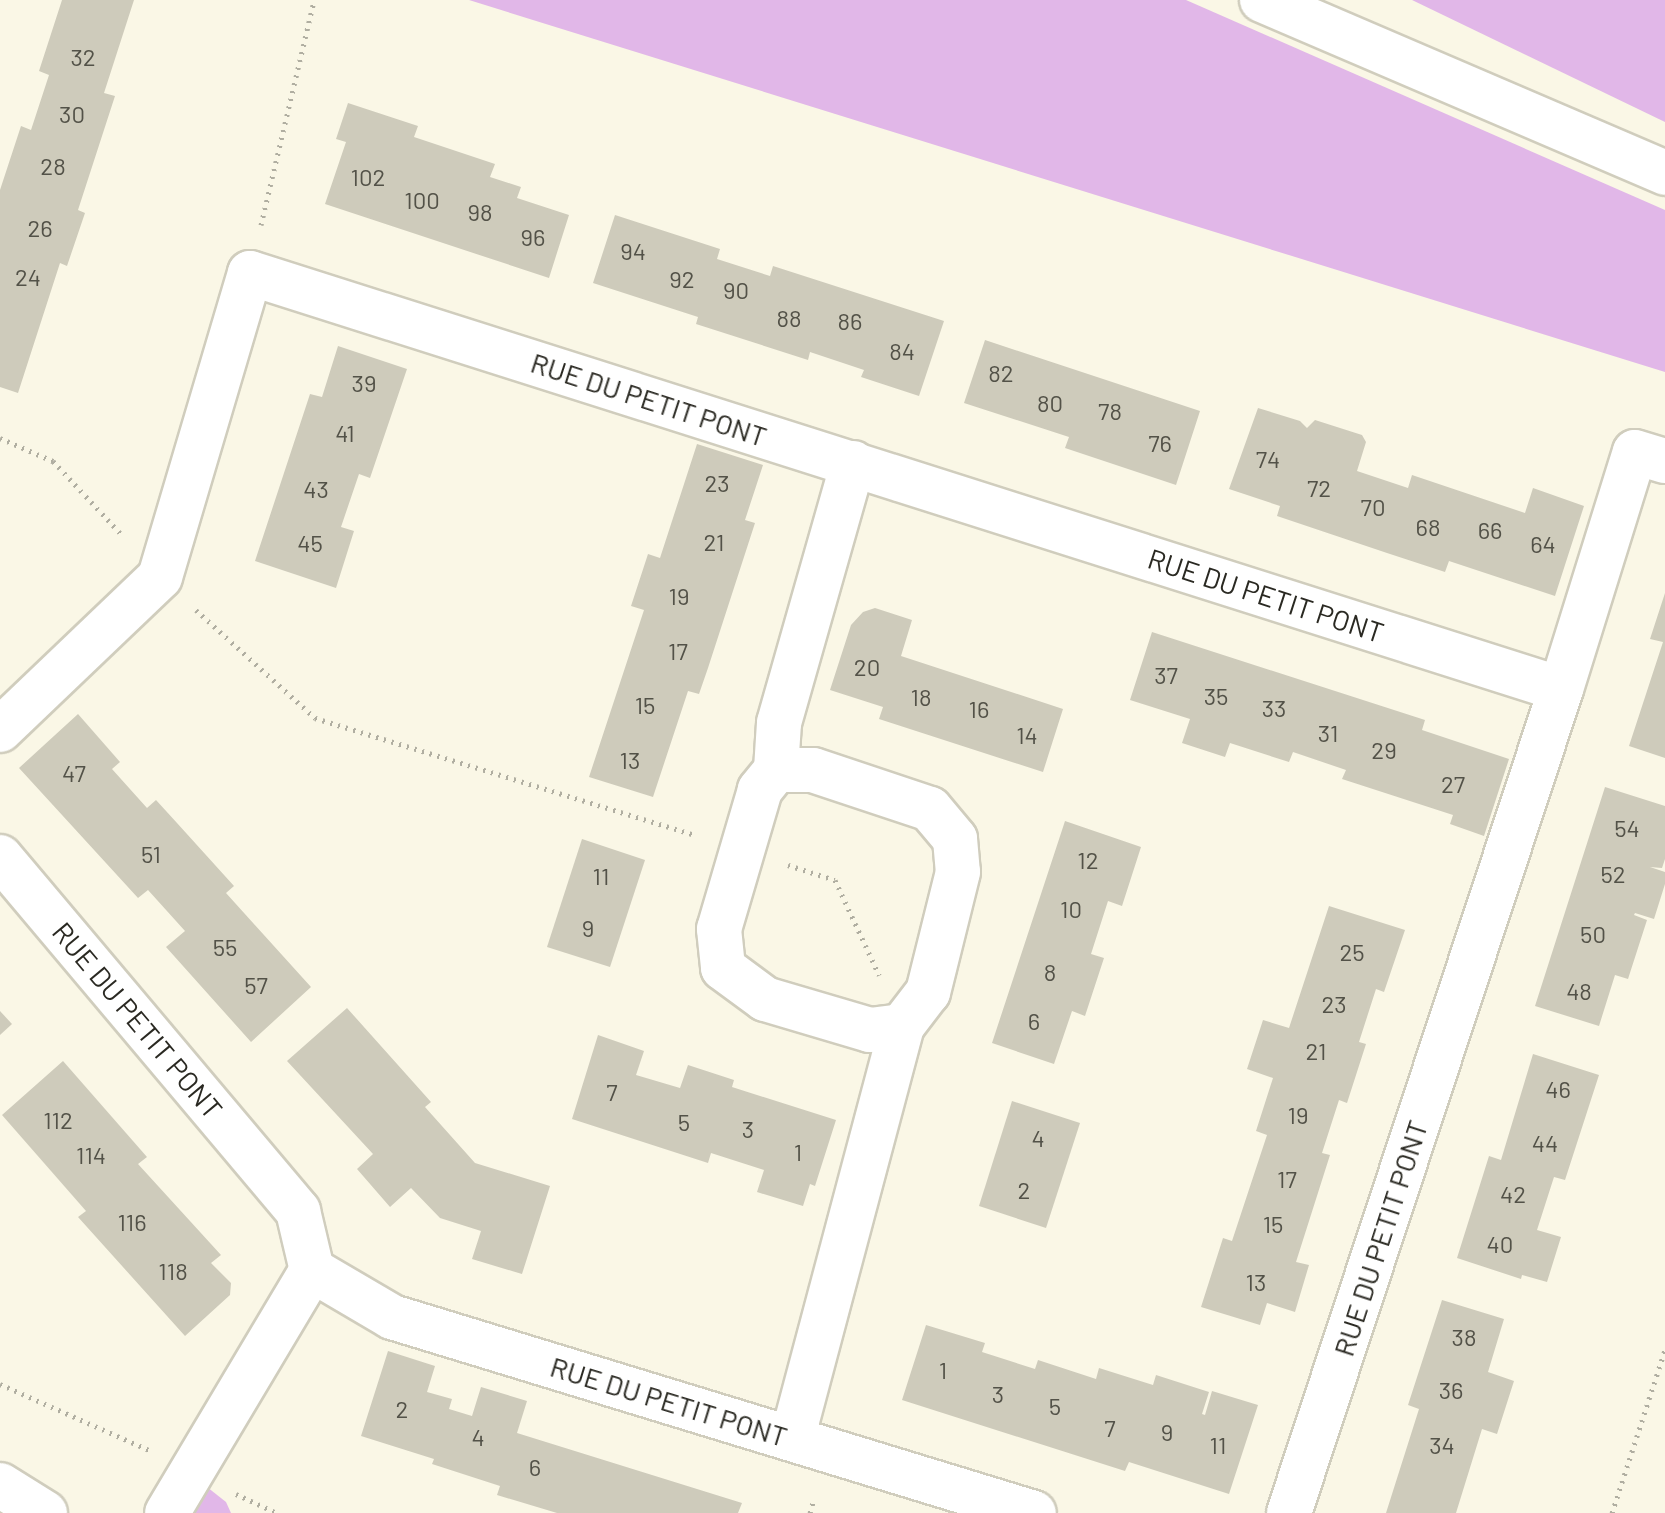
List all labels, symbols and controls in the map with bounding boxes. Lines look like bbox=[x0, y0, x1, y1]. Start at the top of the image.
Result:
house number: 32 bbox=[70, 43, 96, 71]
house number: 30 bbox=[59, 100, 85, 128]
house number: 28 bbox=[40, 152, 66, 180]
house number: 102 bbox=[351, 163, 385, 191]
house number: 100 bbox=[404, 186, 440, 214]
house number: 98 bbox=[467, 198, 493, 226]
house number: 26 bbox=[27, 214, 53, 242]
house number: 96 bbox=[521, 223, 545, 251]
house number: 94 bbox=[620, 237, 646, 265]
house number: 24 bbox=[15, 263, 41, 291]
house number: 92 bbox=[669, 265, 695, 293]
house number: 90 bbox=[723, 276, 749, 304]
house number: 88 bbox=[776, 304, 802, 332]
house number: 86 bbox=[838, 307, 862, 335]
house number: 84 bbox=[889, 337, 915, 365]
street label: RUE DU PETIT PONT bbox=[527, 345, 771, 453]
house number: 82 bbox=[988, 359, 1014, 387]
house number: 39 bbox=[352, 369, 376, 397]
house number: 80 bbox=[1037, 389, 1063, 417]
house number: 78 bbox=[1098, 397, 1122, 425]
house number: 41 bbox=[335, 419, 355, 447]
house number: 76 bbox=[1148, 429, 1172, 457]
house number: 74 bbox=[1256, 445, 1280, 473]
house number: 23 bbox=[704, 469, 730, 497]
house number: 72 bbox=[1307, 474, 1331, 502]
house number: 43 bbox=[303, 475, 329, 503]
house number: 70 bbox=[1361, 493, 1385, 521]
house number: 68 bbox=[1416, 513, 1440, 541]
house number: 66 bbox=[1478, 516, 1502, 544]
house number: 21 bbox=[704, 528, 724, 556]
house number: 45 bbox=[297, 529, 323, 557]
house number: 64 bbox=[1530, 530, 1556, 558]
street label: RUE DU PETIT PONT bbox=[1144, 541, 1388, 649]
house number: 19 bbox=[669, 582, 689, 610]
house number: 17 bbox=[668, 637, 688, 665]
house number: 20 bbox=[854, 653, 880, 681]
house number: 37 bbox=[1154, 661, 1178, 689]
house number: 35 bbox=[1204, 682, 1228, 710]
house number: 18 bbox=[911, 683, 931, 711]
house number: 15 bbox=[635, 691, 655, 719]
house number: 33 bbox=[1262, 694, 1286, 722]
house number: 16 bbox=[969, 695, 989, 723]
house number: 31 bbox=[1318, 719, 1338, 747]
house number: 14 bbox=[1016, 721, 1038, 749]
house number: 29 bbox=[1371, 736, 1397, 764]
house number: 13 bbox=[620, 746, 640, 774]
house number: 47 bbox=[62, 759, 86, 787]
house number: 27 bbox=[1441, 770, 1465, 798]
house number: 54 bbox=[1614, 814, 1640, 842]
house number: 51 bbox=[141, 840, 161, 868]
house number: 12 bbox=[1077, 846, 1099, 874]
house number: 52 bbox=[1600, 860, 1626, 888]
house number: 11 bbox=[593, 862, 609, 890]
house number: 10 bbox=[1060, 895, 1082, 923]
house number: 9 bbox=[582, 914, 594, 942]
street label: RUE DU PETIT PONT bbox=[46, 915, 230, 1125]
house number: 50 bbox=[1580, 920, 1606, 948]
house number: 55 bbox=[213, 933, 237, 961]
house number: 25 bbox=[1339, 938, 1365, 966]
house number: 8 bbox=[1044, 958, 1056, 986]
house number: 57 bbox=[244, 971, 268, 999]
house number: 48 bbox=[1566, 977, 1592, 1005]
house number: 23 bbox=[1321, 990, 1347, 1018]
house number: 6 bbox=[1028, 1007, 1040, 1035]
house number: 21 bbox=[1306, 1037, 1326, 1065]
house number: 46 bbox=[1545, 1075, 1571, 1103]
house number: 7 bbox=[606, 1078, 618, 1106]
house number: 19 bbox=[1288, 1101, 1308, 1129]
house number: 112 bbox=[43, 1106, 73, 1134]
house number: 5 bbox=[678, 1108, 690, 1136]
house number: 3 bbox=[742, 1115, 754, 1143]
street label: RUE DU PETIT PONT bbox=[1326, 1116, 1434, 1360]
house number: 4 bbox=[1031, 1124, 1045, 1152]
house number: 44 bbox=[1532, 1129, 1558, 1157]
house number: 1 bbox=[794, 1138, 802, 1166]
house number: 114 bbox=[76, 1141, 106, 1169]
house number: 17 bbox=[1277, 1165, 1297, 1193]
house number: 2 bbox=[1018, 1176, 1030, 1204]
house number: 42 bbox=[1500, 1180, 1526, 1208]
house number: 116 bbox=[117, 1208, 147, 1236]
house number: 15 bbox=[1263, 1210, 1283, 1238]
house number: 40 bbox=[1487, 1230, 1513, 1258]
house number: 118 bbox=[158, 1257, 188, 1285]
house number: 13 bbox=[1246, 1268, 1266, 1296]
house number: 38 bbox=[1452, 1323, 1476, 1351]
street label: RUE DU PETIT PONT bbox=[546, 1349, 792, 1453]
house number: 1 bbox=[939, 1356, 947, 1384]
house number: 36 bbox=[1439, 1376, 1463, 1404]
house number: 3 bbox=[992, 1380, 1004, 1408]
house number: 5 bbox=[1049, 1392, 1061, 1420]
house number: 2 bbox=[396, 1395, 408, 1423]
house number: 7 bbox=[1104, 1414, 1116, 1442]
house number: 9 bbox=[1161, 1418, 1173, 1446]
house number: 4 bbox=[471, 1423, 485, 1451]
house number: 11 bbox=[1210, 1431, 1226, 1459]
house number: 34 bbox=[1429, 1431, 1455, 1459]
house number: 6 bbox=[529, 1453, 541, 1481]

